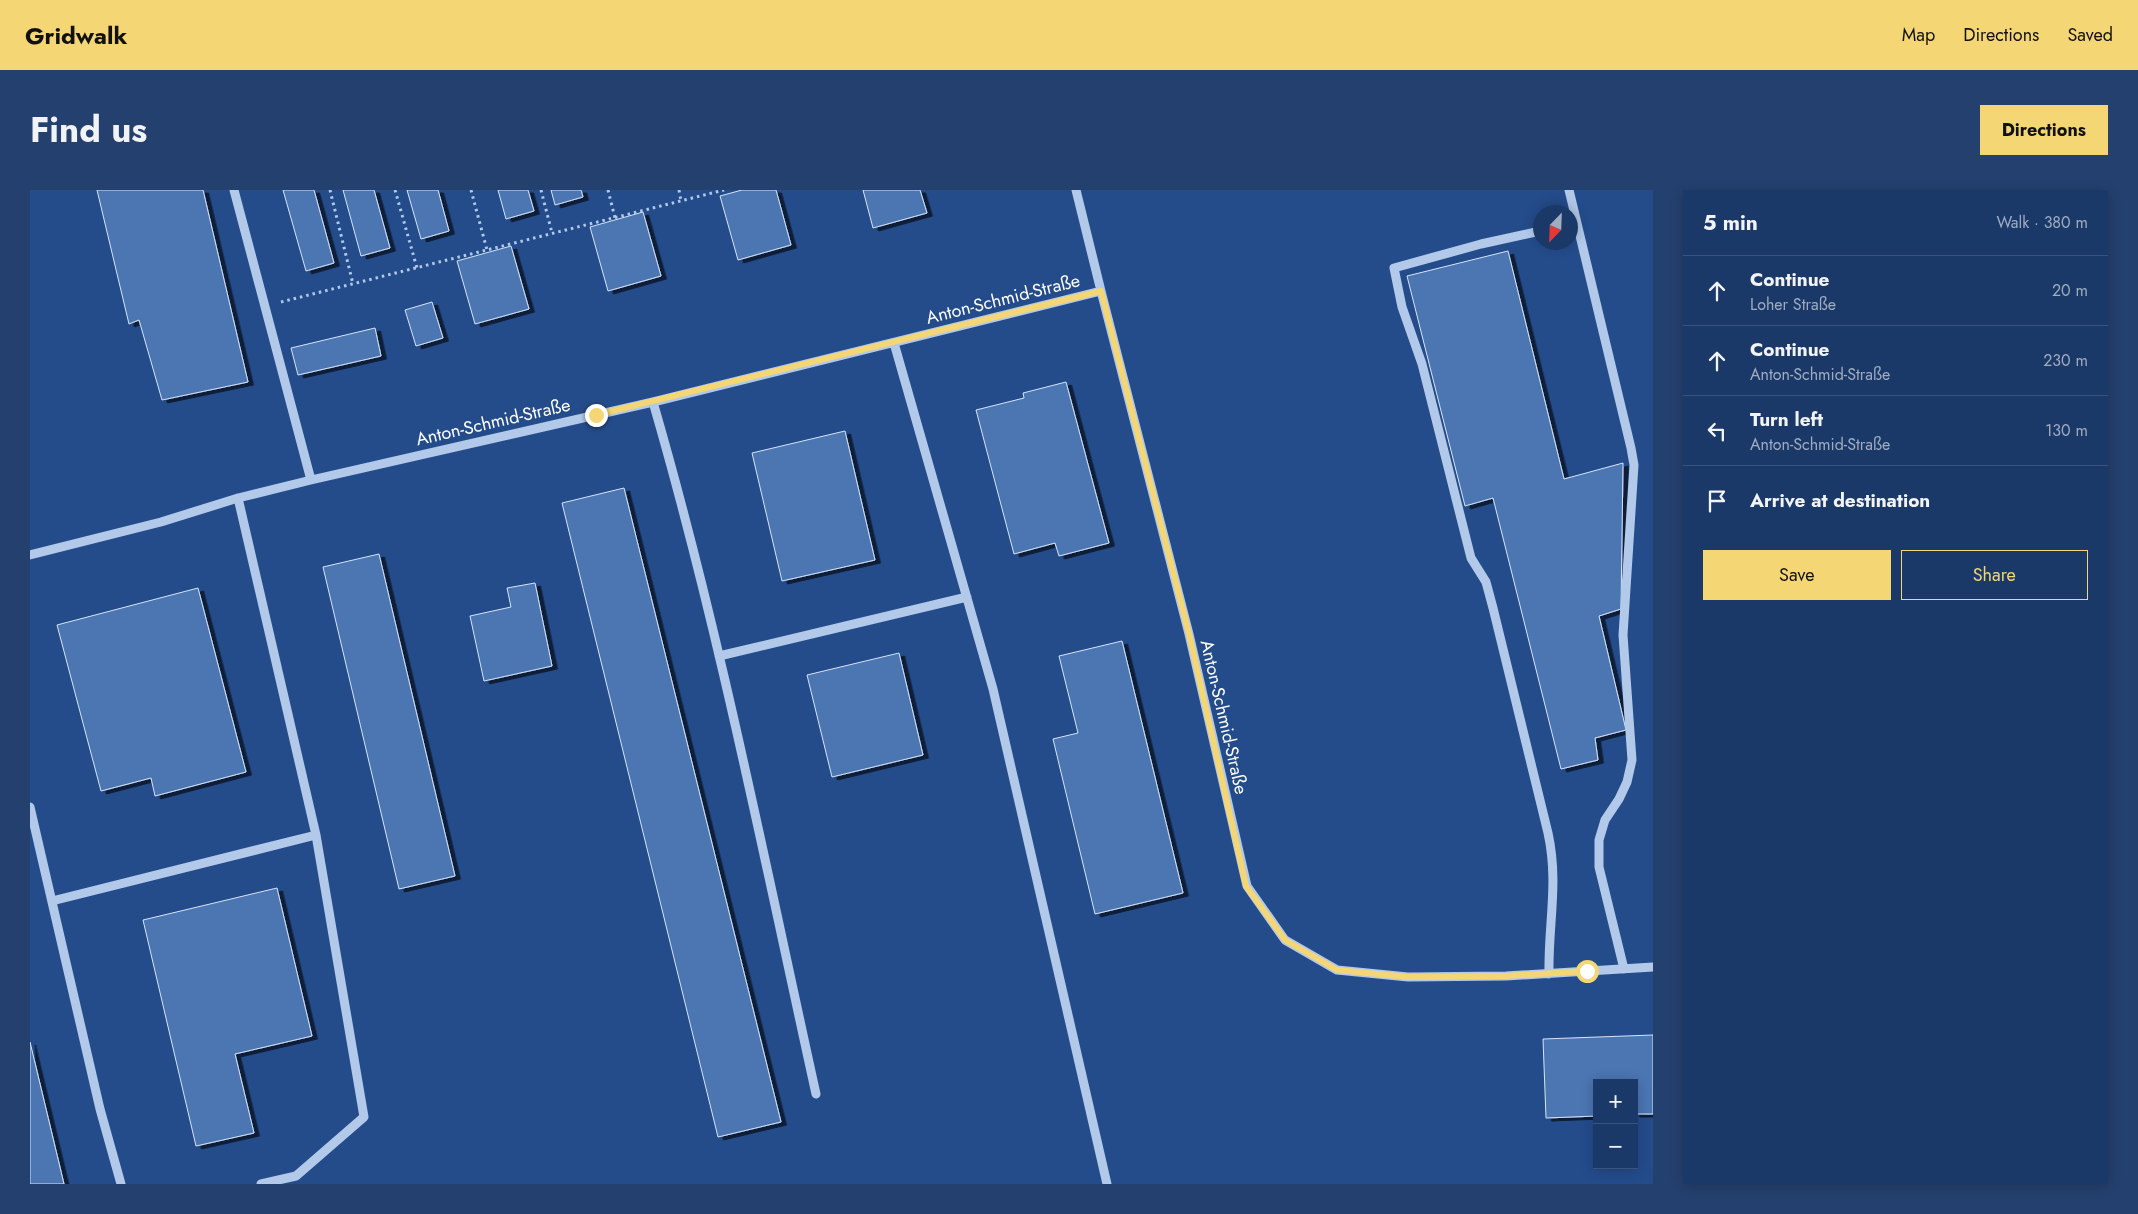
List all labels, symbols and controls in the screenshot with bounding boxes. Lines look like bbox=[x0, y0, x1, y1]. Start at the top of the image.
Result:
text: Gridwalk bbox=[25, 18, 127, 53]
text: Map bbox=[1902, 22, 1935, 48]
text: Directions bbox=[1963, 22, 2039, 48]
text: Saved bbox=[2067, 22, 2113, 48]
text: Find us bbox=[30, 105, 147, 155]
button: Directions bbox=[1980, 105, 2108, 155]
north arrow bbox=[1533, 205, 1578, 250]
text: 5 min bbox=[1703, 208, 1758, 238]
text: Walk · 380 m bbox=[1997, 211, 2088, 234]
text: Continue bbox=[1750, 266, 1829, 293]
street label: Anton-Schmid-Straße bbox=[923, 267, 1083, 331]
icon: ahead bbox=[1703, 277, 1731, 305]
text: 20 m bbox=[2052, 279, 2088, 302]
text: Loher Straße bbox=[1750, 293, 1836, 316]
text: Continue bbox=[1750, 336, 1829, 363]
icon: ahead bbox=[1703, 347, 1731, 375]
text: 230 m bbox=[2043, 349, 2088, 372]
text: Anton-Schmid-Straße bbox=[1750, 363, 1890, 386]
street label: Anton-Schmid-Straße bbox=[413, 392, 573, 452]
route end bbox=[585, 404, 608, 427]
text: Turn left bbox=[1750, 406, 1823, 433]
icon: left bbox=[1703, 417, 1731, 445]
text: 130 m bbox=[2045, 419, 2088, 442]
text: Anton-Schmid-Straße bbox=[1750, 433, 1890, 456]
icon: arrive bbox=[1703, 487, 1731, 515]
text: Arrive at destination bbox=[1750, 487, 1930, 514]
button: Save bbox=[1703, 550, 1891, 600]
button: Share bbox=[1901, 550, 2088, 600]
street label: Anton-Schmid-Straße bbox=[1194, 637, 1254, 797]
route start bbox=[1576, 960, 1599, 983]
map controls bbox=[1593, 1079, 1638, 1169]
button: + bbox=[1593, 1079, 1638, 1124]
button: − bbox=[1593, 1124, 1638, 1169]

